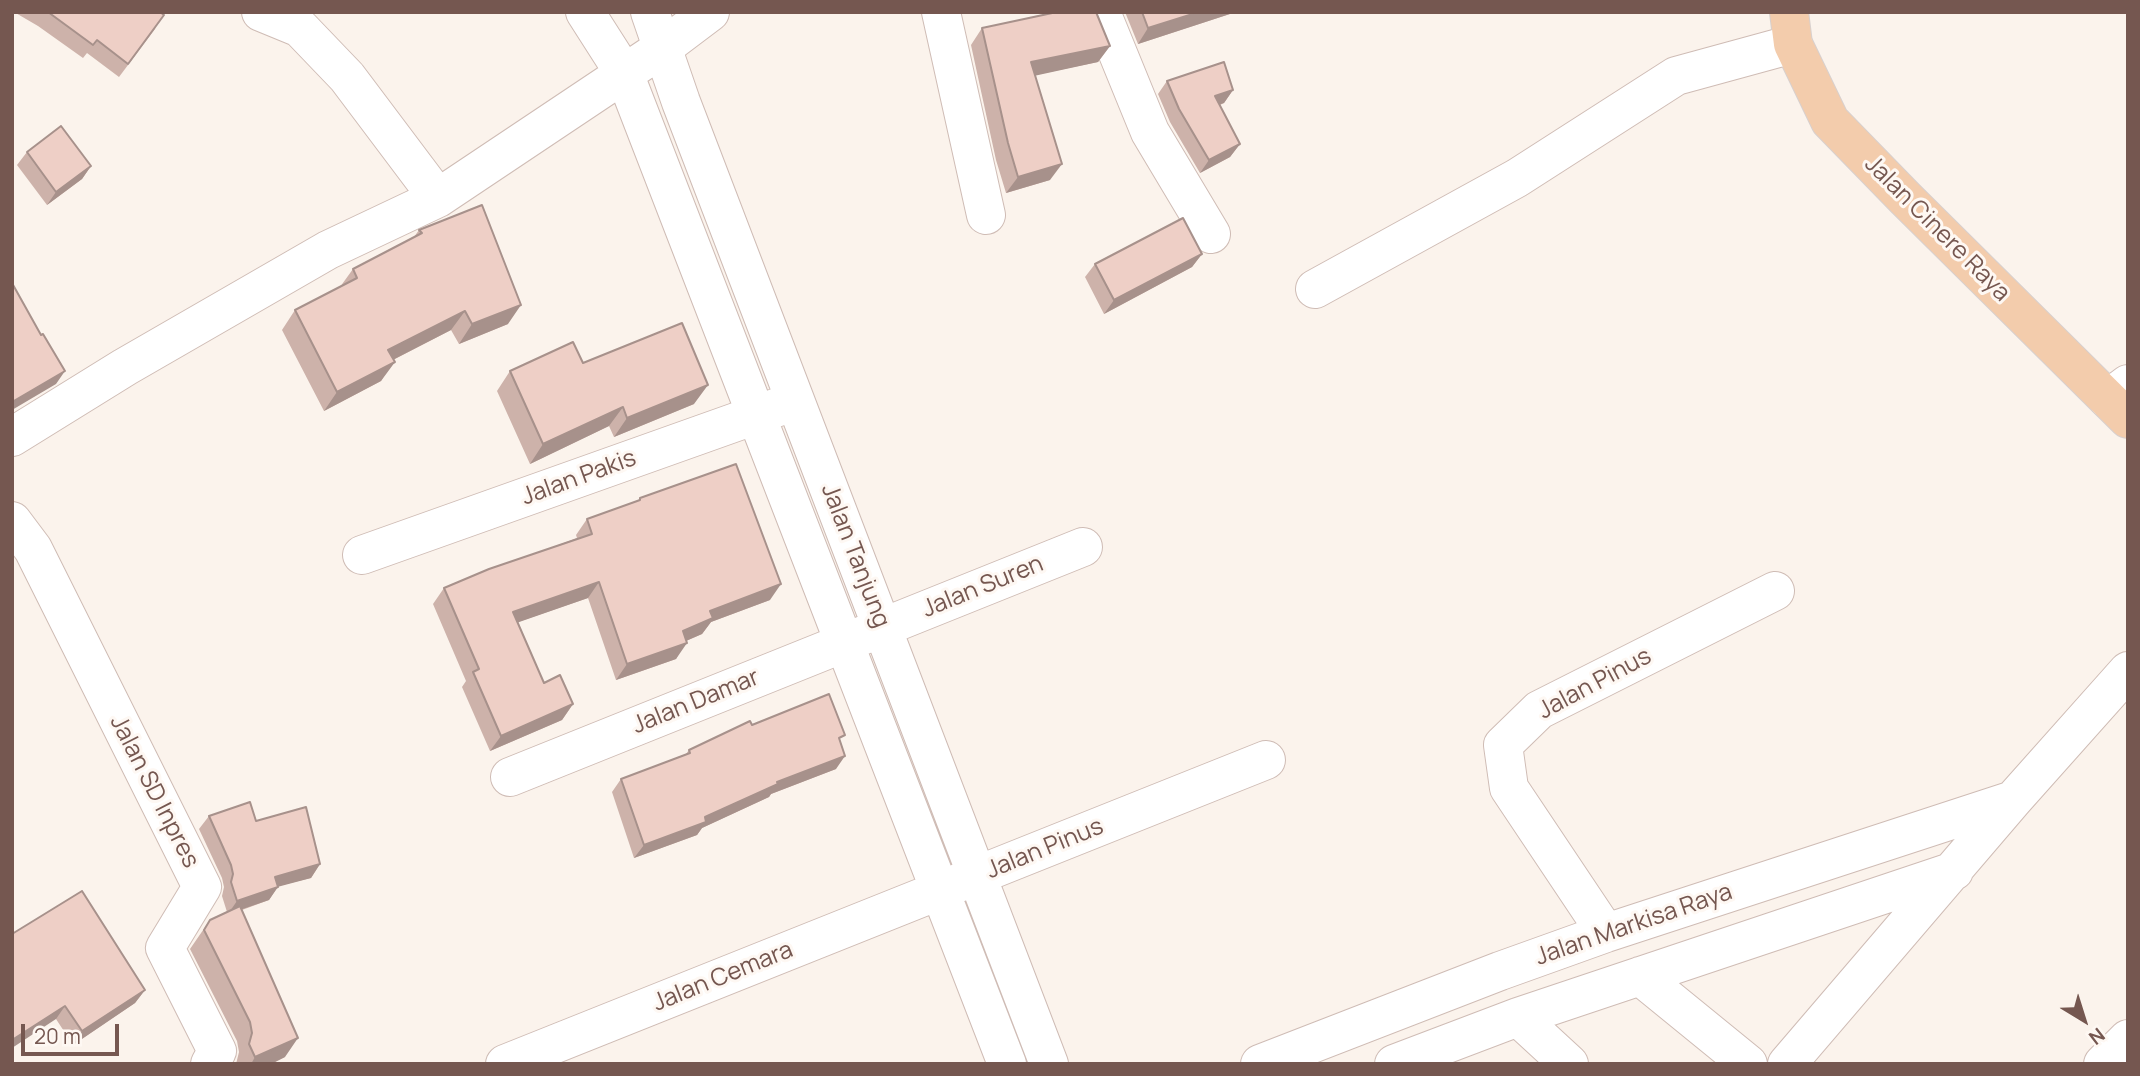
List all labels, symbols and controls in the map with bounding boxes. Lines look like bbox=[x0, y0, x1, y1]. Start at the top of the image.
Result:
street label: Jalan Cinere Raya bbox=[1858, 150, 2016, 308]
street label: Jalan Pakis bbox=[518, 444, 640, 512]
street label: Jalan Tanjung bbox=[814, 480, 896, 632]
street label: Jalan Suren bbox=[918, 550, 1048, 624]
street label: Jalan Pinus bbox=[1534, 642, 1656, 726]
street label: Jalan Damar bbox=[628, 664, 764, 740]
street label: Jalan SD Inpres bbox=[103, 711, 205, 873]
street label: Jalan Pinus bbox=[982, 812, 1108, 886]
street label: Jalan Markisa Raya bbox=[1532, 878, 1736, 972]
street label: Jalan Cemara bbox=[649, 936, 797, 1018]
north arrow bbox=[2049, 985, 2119, 1055]
scale bar bbox=[24, 1010, 122, 1054]
text: 20 m bbox=[34, 1022, 81, 1050]
text: N bbox=[2084, 1022, 2110, 1051]

